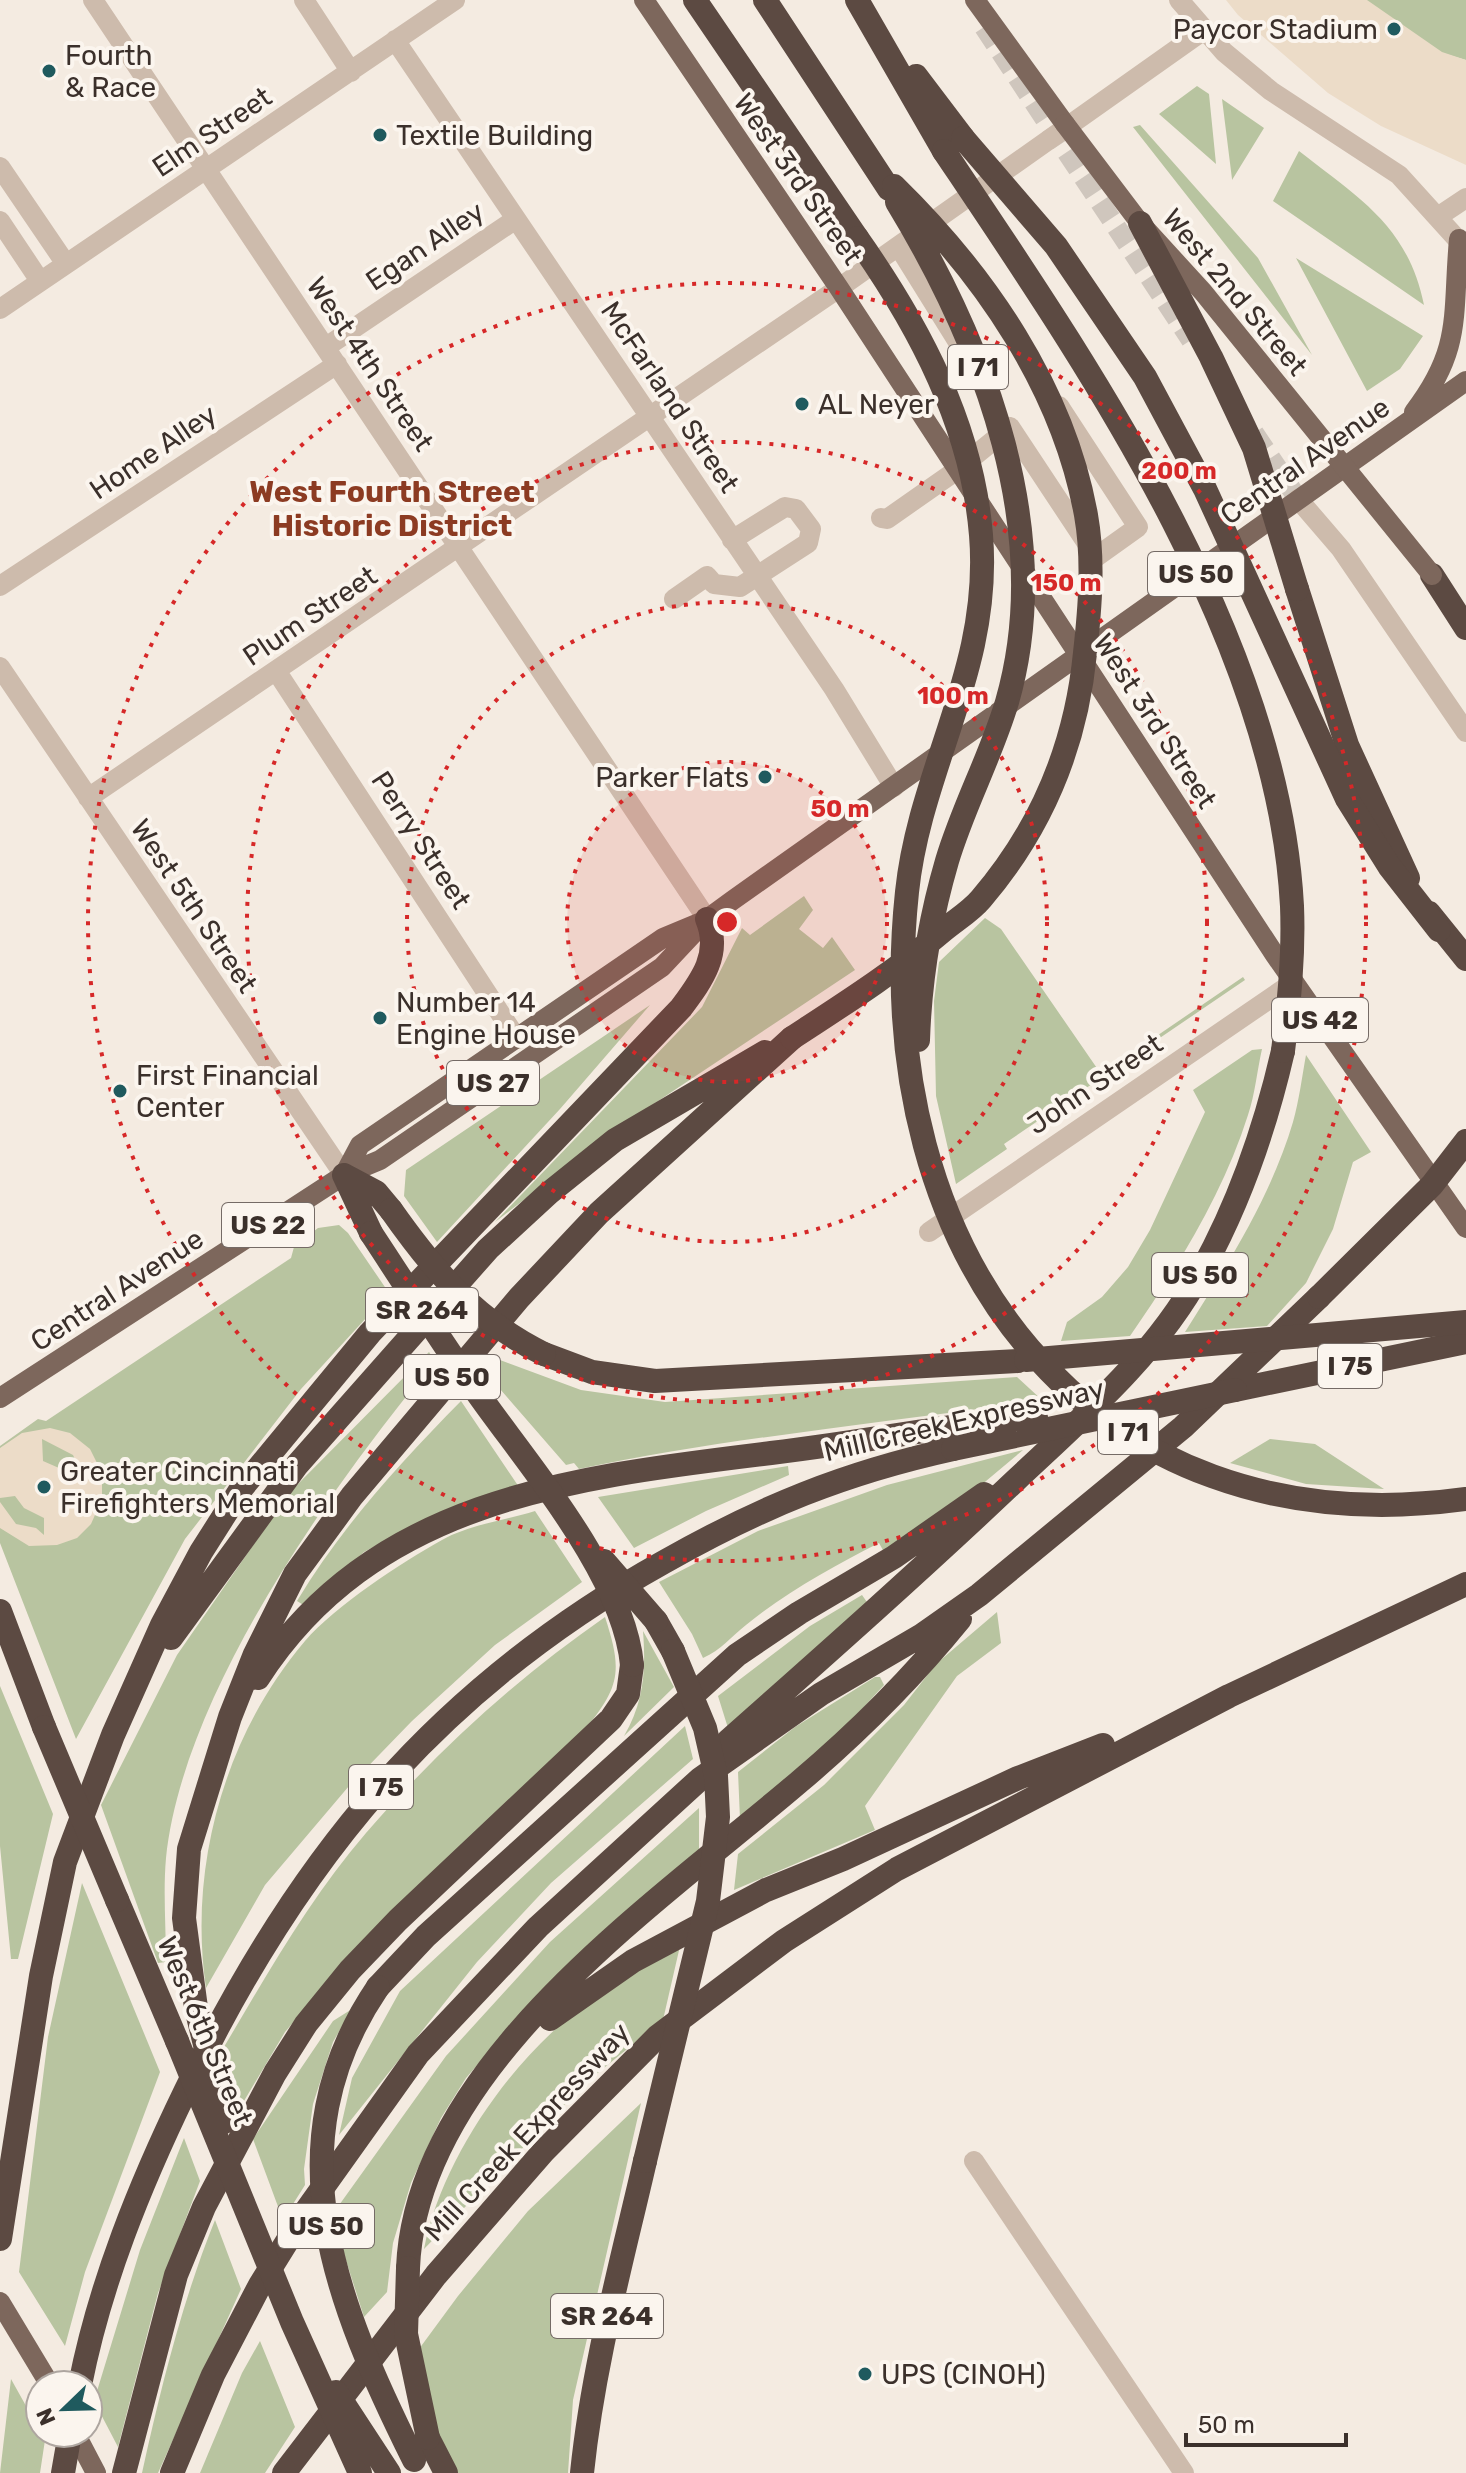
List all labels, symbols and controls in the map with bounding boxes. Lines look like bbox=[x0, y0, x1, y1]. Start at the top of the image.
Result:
place label: Paycor Stadium bbox=[1173, 13, 1378, 46]
marker: Paycor Stadium bbox=[1385, 20, 1403, 38]
place label: Fourth & Race bbox=[65, 39, 156, 104]
marker: Fourth & Race bbox=[40, 62, 58, 80]
street label: Elm Street bbox=[146, 80, 278, 184]
street label: West 3rd Street bbox=[727, 87, 869, 271]
place label: Textile Building bbox=[396, 119, 593, 152]
marker: Textile Building bbox=[371, 126, 389, 144]
street label: Egan Alley bbox=[360, 195, 490, 297]
street label: West 2nd Street bbox=[1156, 202, 1314, 382]
street label: West 4th Street bbox=[300, 271, 440, 457]
street label: McFarland Street bbox=[594, 295, 746, 499]
road number: I 71 bbox=[948, 345, 1008, 389]
place label: AL Neyer bbox=[818, 388, 935, 421]
street label: Central Avenue bbox=[1214, 390, 1396, 532]
marker: AL Neyer bbox=[793, 395, 811, 413]
street label: Home Alley bbox=[83, 398, 223, 506]
text: 200 m bbox=[1141, 457, 1217, 485]
district label: West Fourth Street Historic District bbox=[249, 474, 535, 544]
road number: US 50 bbox=[1148, 552, 1244, 596]
street label: Plum Street bbox=[237, 559, 383, 673]
text: 150 m bbox=[1031, 569, 1101, 597]
street label: West 3rd Street bbox=[1086, 628, 1224, 814]
text: 100 m bbox=[917, 682, 989, 710]
place label: Parker Flats bbox=[595, 761, 749, 794]
street label: Perry Street bbox=[364, 765, 478, 915]
marker: Parker Flats bbox=[756, 768, 774, 786]
text: 50 m bbox=[811, 795, 869, 823]
street label: West 5th Street bbox=[124, 813, 264, 999]
centre of rings bbox=[713, 908, 741, 936]
place label: Number 14 Engine House bbox=[396, 986, 576, 1051]
road number: US 42 bbox=[1272, 998, 1368, 1042]
marker: Number 14 Engine House bbox=[371, 1009, 389, 1027]
street label: John Street bbox=[1021, 1027, 1169, 1141]
place label: First Financial Center bbox=[136, 1059, 319, 1124]
road number: US 27 bbox=[447, 1061, 539, 1105]
marker: First Financial Center bbox=[111, 1082, 129, 1100]
road number: US 22 bbox=[222, 1203, 314, 1247]
street label: Central Avenue bbox=[25, 1222, 209, 1358]
road number: US 50 bbox=[1152, 1253, 1248, 1297]
road number: SR 264 bbox=[366, 1288, 478, 1332]
road number: I 75 bbox=[1318, 1344, 1382, 1388]
road number: US 50 bbox=[404, 1355, 500, 1399]
street label: Mill Creek Expressway bbox=[821, 1372, 1107, 1468]
road number: I 71 bbox=[1098, 1410, 1158, 1454]
place label: Greater Cincinnati Firefighters Memorial bbox=[60, 1455, 335, 1520]
marker: Greater Cincinnati Firefighters Memorial bbox=[35, 1478, 53, 1496]
road number: I 75 bbox=[349, 1765, 413, 1809]
street label: West 6th Street bbox=[150, 1931, 260, 2131]
street label: Mill Creek Expressway bbox=[417, 2016, 637, 2248]
road number: US 50 bbox=[278, 2204, 374, 2248]
road number: SR 264 bbox=[551, 2294, 663, 2338]
place label: UPS (CINOH) bbox=[881, 2358, 1046, 2391]
marker: UPS (CINOH) bbox=[856, 2365, 874, 2383]
north arrow bbox=[24, 2369, 104, 2449]
scale bar bbox=[1186, 2397, 1346, 2447]
text: N bbox=[31, 2404, 62, 2429]
text: 50 m bbox=[1198, 2411, 1255, 2439]

